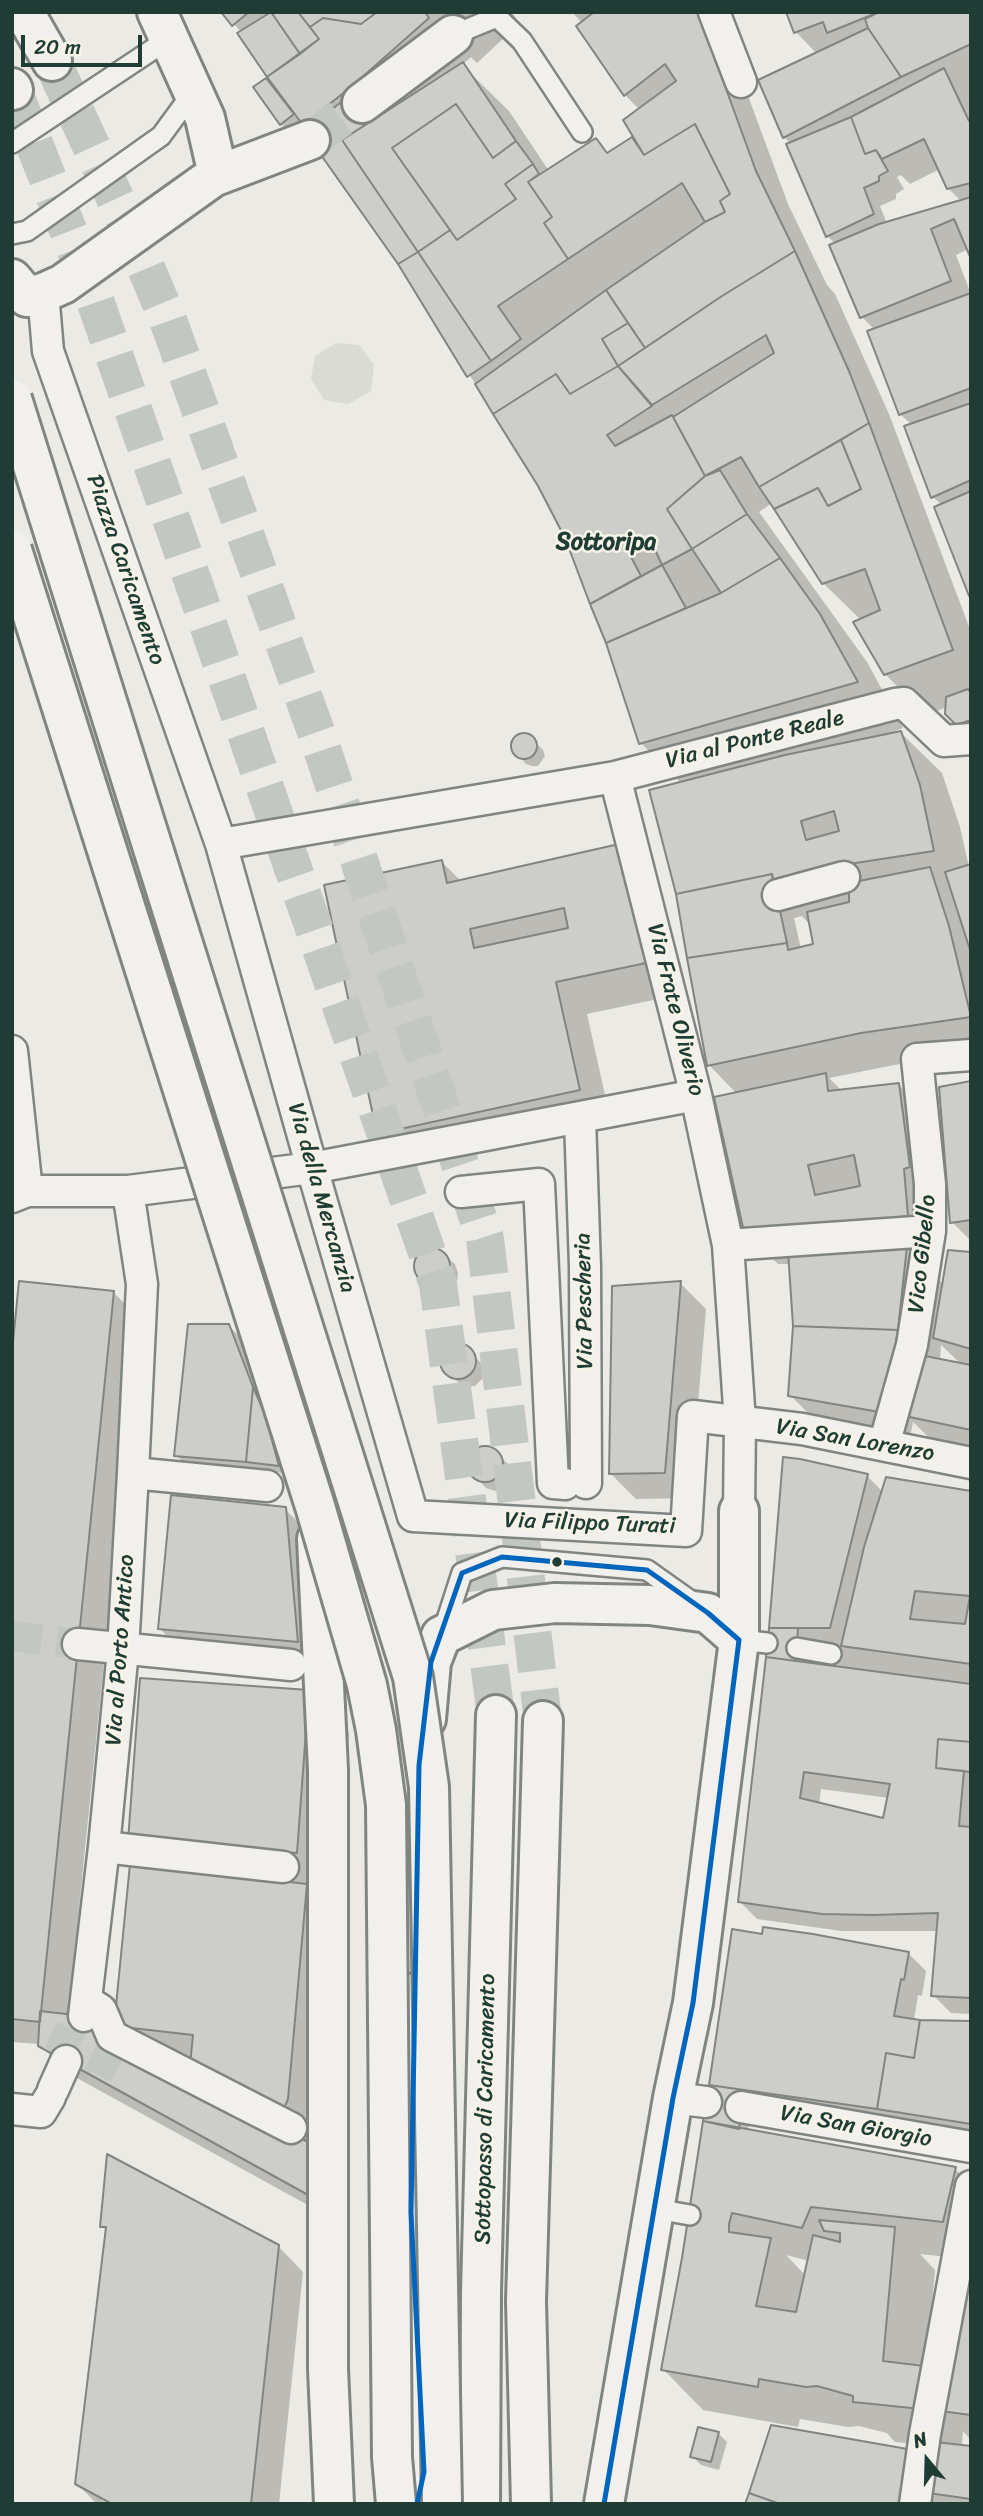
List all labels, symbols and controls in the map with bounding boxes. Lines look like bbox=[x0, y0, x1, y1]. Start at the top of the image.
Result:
scale bar bbox=[24, 21, 145, 65]
text: 20 m bbox=[34, 28, 81, 66]
street label: Piazza Caricamento bbox=[79, 471, 171, 669]
district label: Sottoripa bbox=[556, 529, 656, 557]
street label: Via al Ponte Reale bbox=[663, 705, 847, 775]
street label: Via Frate Oliverio bbox=[640, 921, 710, 1099]
street label: Via della Mercanzia bbox=[281, 1100, 361, 1296]
street label: Vico Gibello bbox=[903, 1193, 943, 1315]
street label: Via Pescheria bbox=[570, 1232, 600, 1370]
street label: Via San Lorenzo bbox=[774, 1414, 936, 1468]
street label: Via Filippo Turati bbox=[504, 1507, 676, 1541]
street label: Via al Porto Antico bbox=[101, 1554, 141, 1746]
unlabelled marker bbox=[550, 1555, 564, 1569]
street label: Sottopasso di Caricamento bbox=[470, 1973, 502, 2245]
street label: Via San Giorgio bbox=[778, 2100, 934, 2154]
text: N bbox=[908, 2422, 932, 2457]
north arrow bbox=[892, 2425, 962, 2495]

